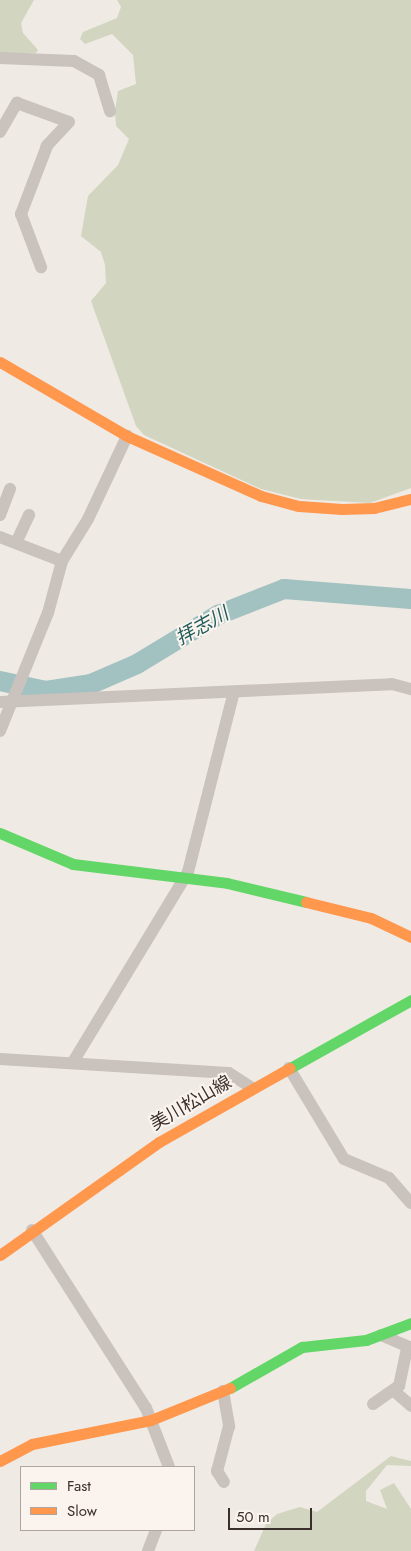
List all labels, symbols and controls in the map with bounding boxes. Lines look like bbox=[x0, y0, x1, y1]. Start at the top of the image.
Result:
water label: 拝志川 bbox=[172, 602, 232, 650]
street label: 美川松山線 bbox=[147, 1071, 235, 1135]
legend bbox=[20, 1466, 195, 1531]
text: Fast bbox=[67, 1475, 91, 1497]
scale bar bbox=[231, 1498, 315, 1530]
text: Slow bbox=[67, 1500, 97, 1522]
text: 50 m bbox=[236, 1506, 270, 1528]

